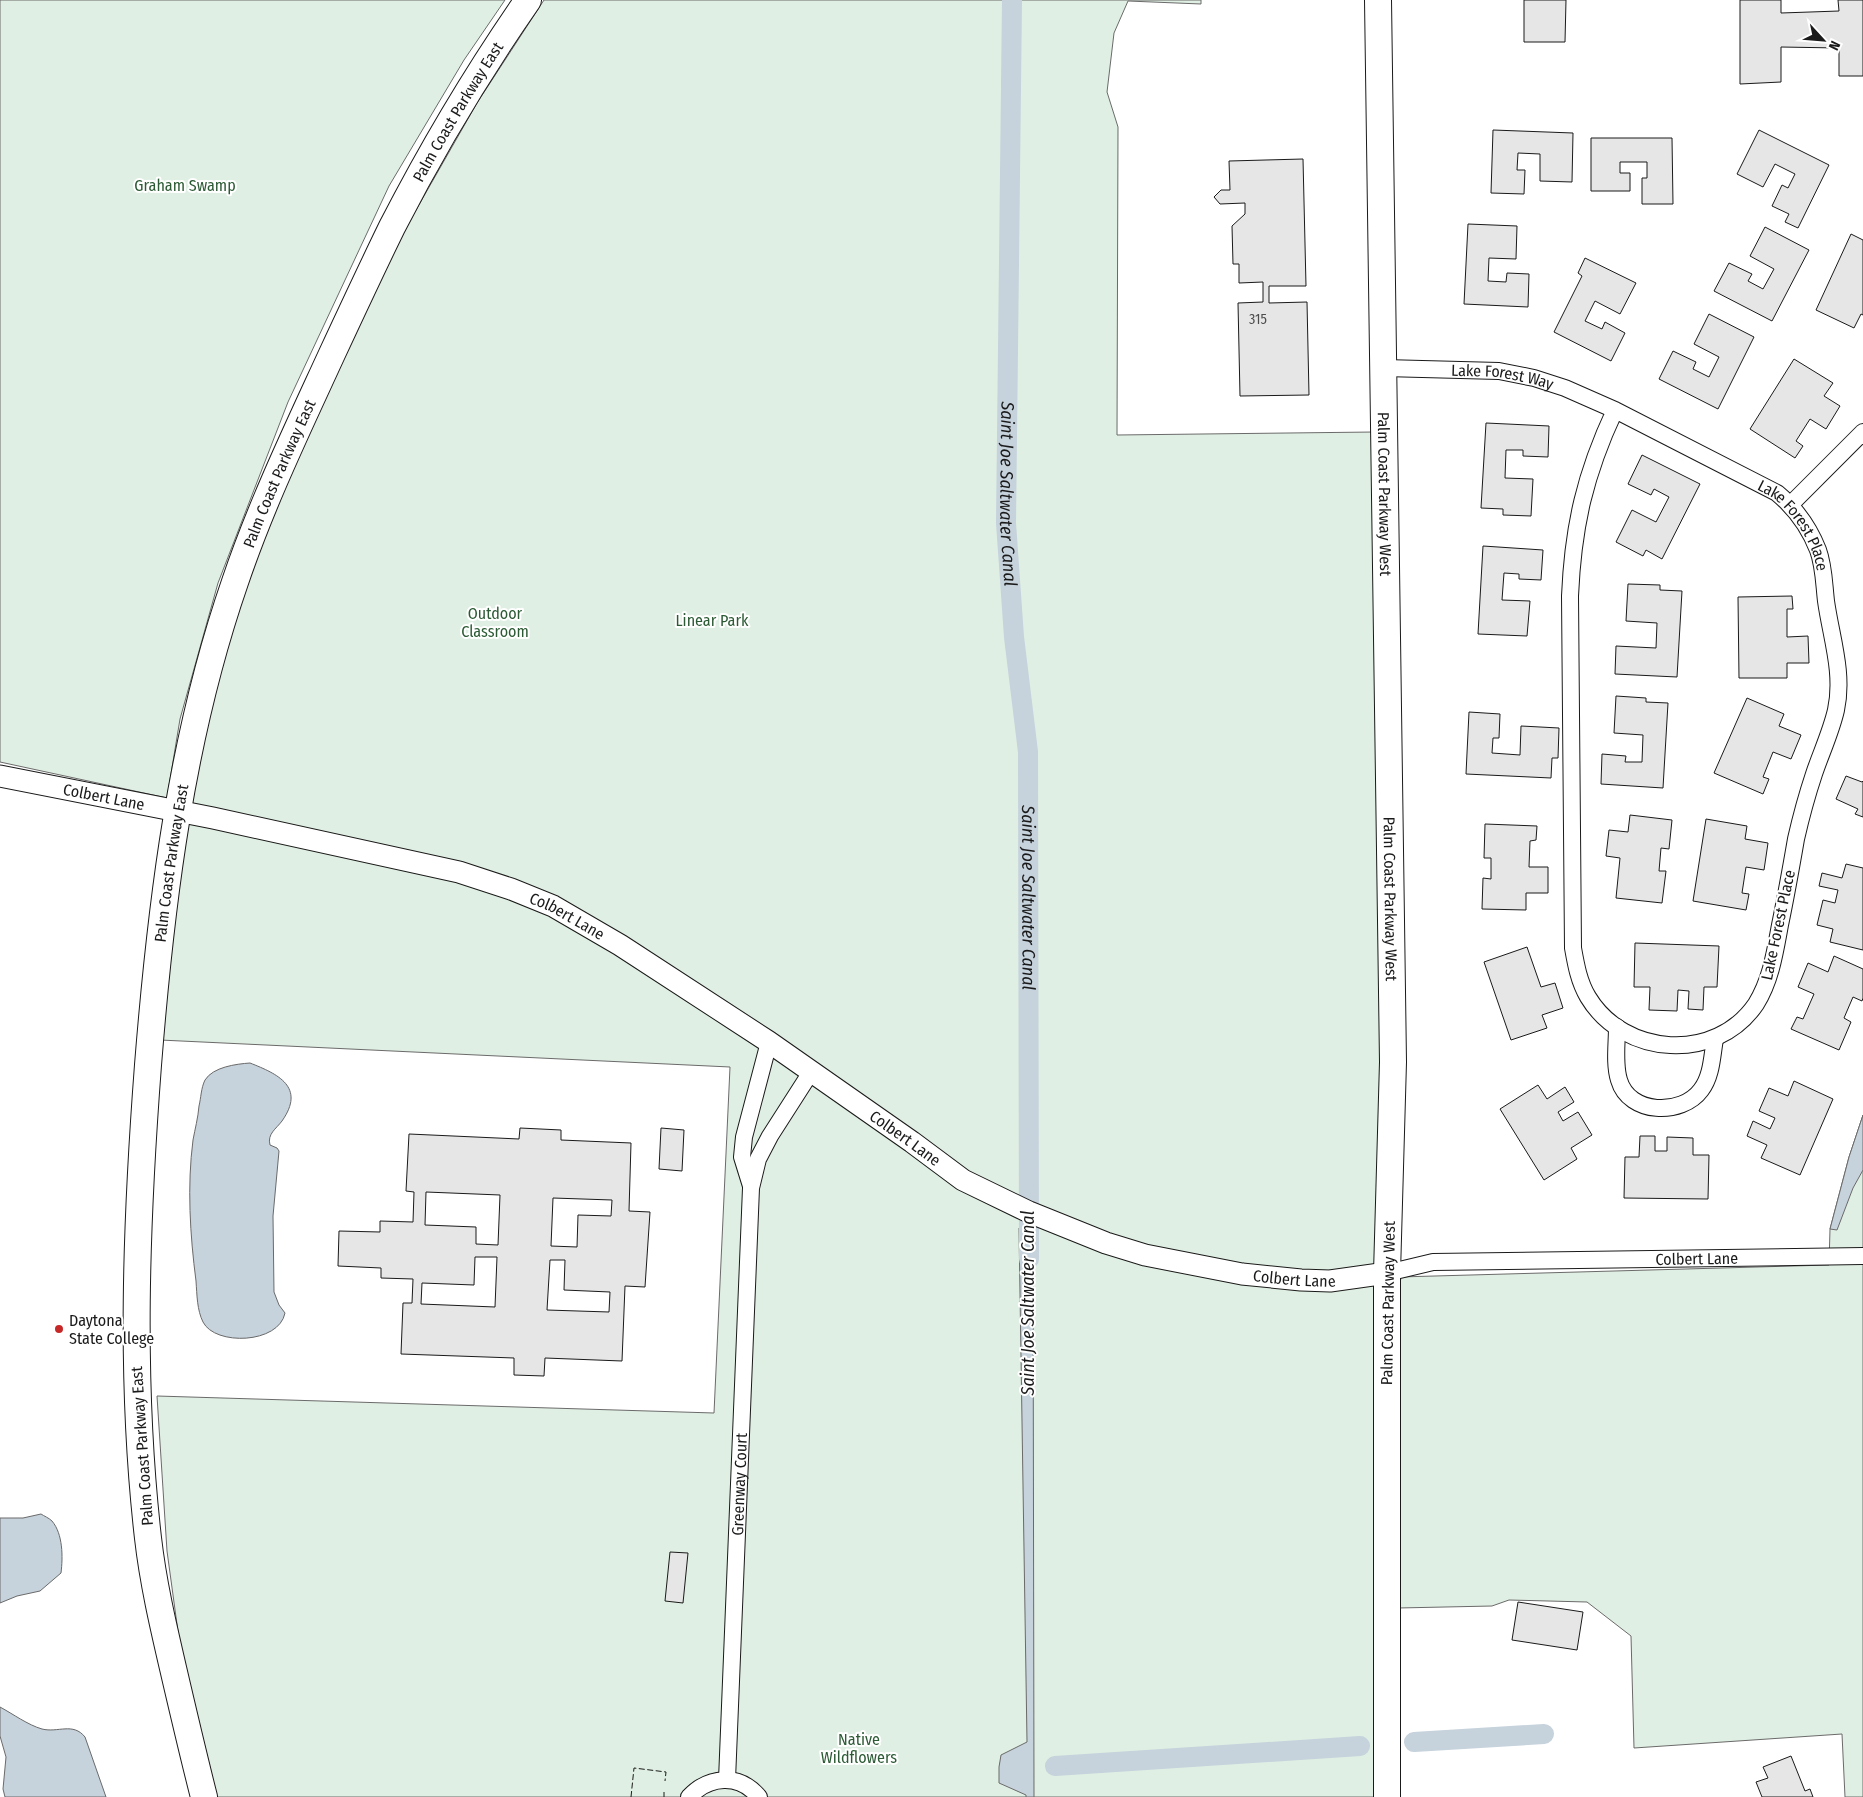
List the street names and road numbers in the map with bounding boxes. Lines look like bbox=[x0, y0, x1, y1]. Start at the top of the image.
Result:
street label: Palm Coast Parkway East bbox=[408, 38, 507, 185]
street label: Lake Forest Way bbox=[1451, 360, 1557, 394]
street label: Palm Coast Parkway East bbox=[239, 396, 320, 550]
street label: Palm Coast Parkway West bbox=[1374, 412, 1396, 577]
street label: Lake Forest Place bbox=[1755, 475, 1832, 572]
street label: Colbert Lane bbox=[62, 779, 146, 814]
street label: Palm Coast Parkway East bbox=[150, 782, 192, 943]
street label: Palm Coast Parkway West bbox=[1380, 817, 1401, 982]
street label: Lake Forest Place bbox=[1757, 868, 1799, 982]
street label: Colbert Lane bbox=[527, 888, 608, 944]
street label: Colbert Lane bbox=[866, 1106, 945, 1170]
street label: Palm Coast Parkway West bbox=[1377, 1220, 1399, 1385]
street label: Colbert Lane bbox=[1655, 1248, 1738, 1268]
street label: Colbert Lane bbox=[1252, 1266, 1337, 1291]
street label: Palm Coast Parkway East bbox=[127, 1365, 157, 1526]
street label: Greenway Court bbox=[727, 1432, 751, 1536]

